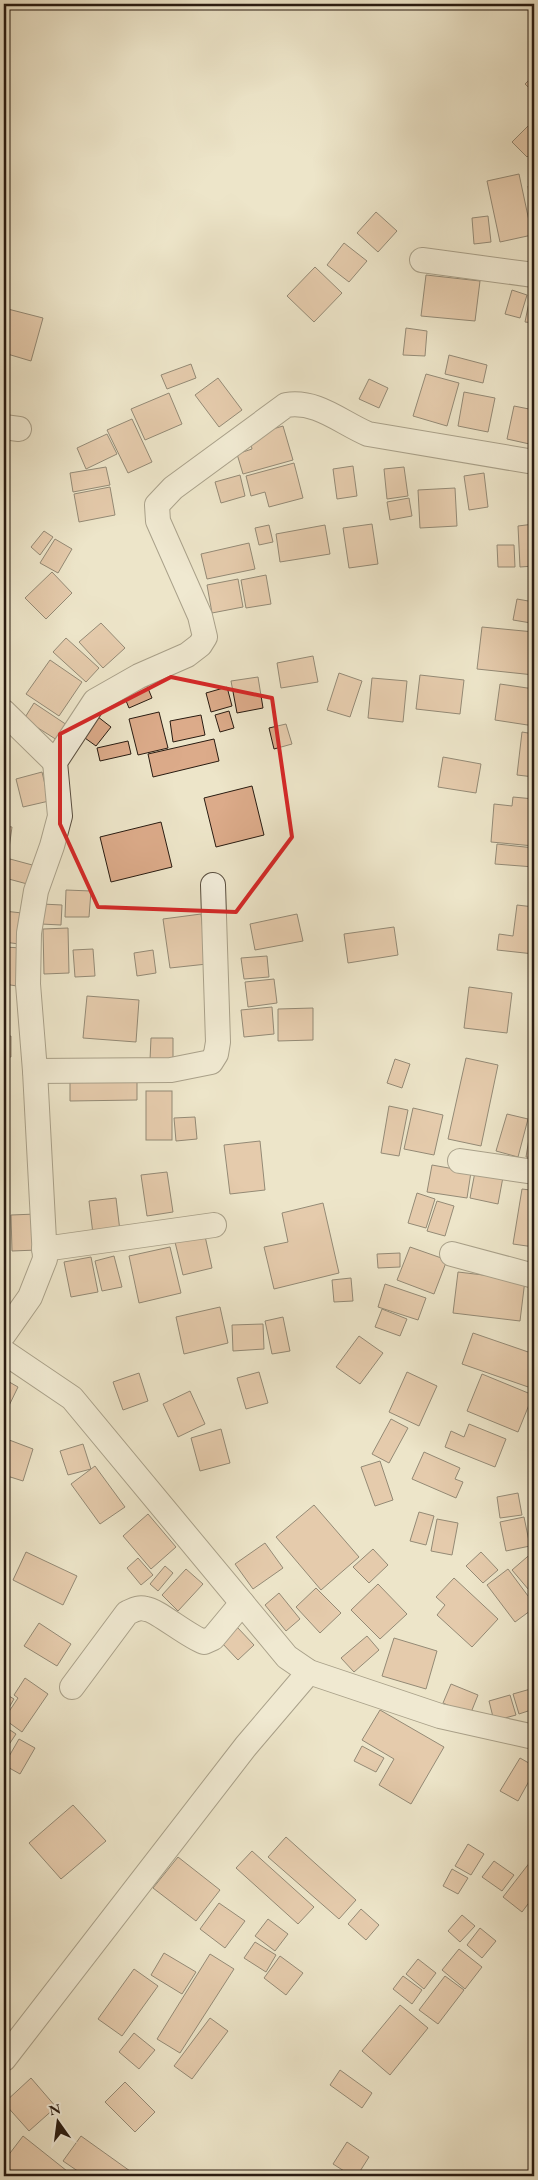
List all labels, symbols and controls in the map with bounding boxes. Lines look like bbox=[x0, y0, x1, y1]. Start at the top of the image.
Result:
north arrow bbox=[32, 2098, 82, 2148]
text: N bbox=[47, 2099, 63, 2119]

